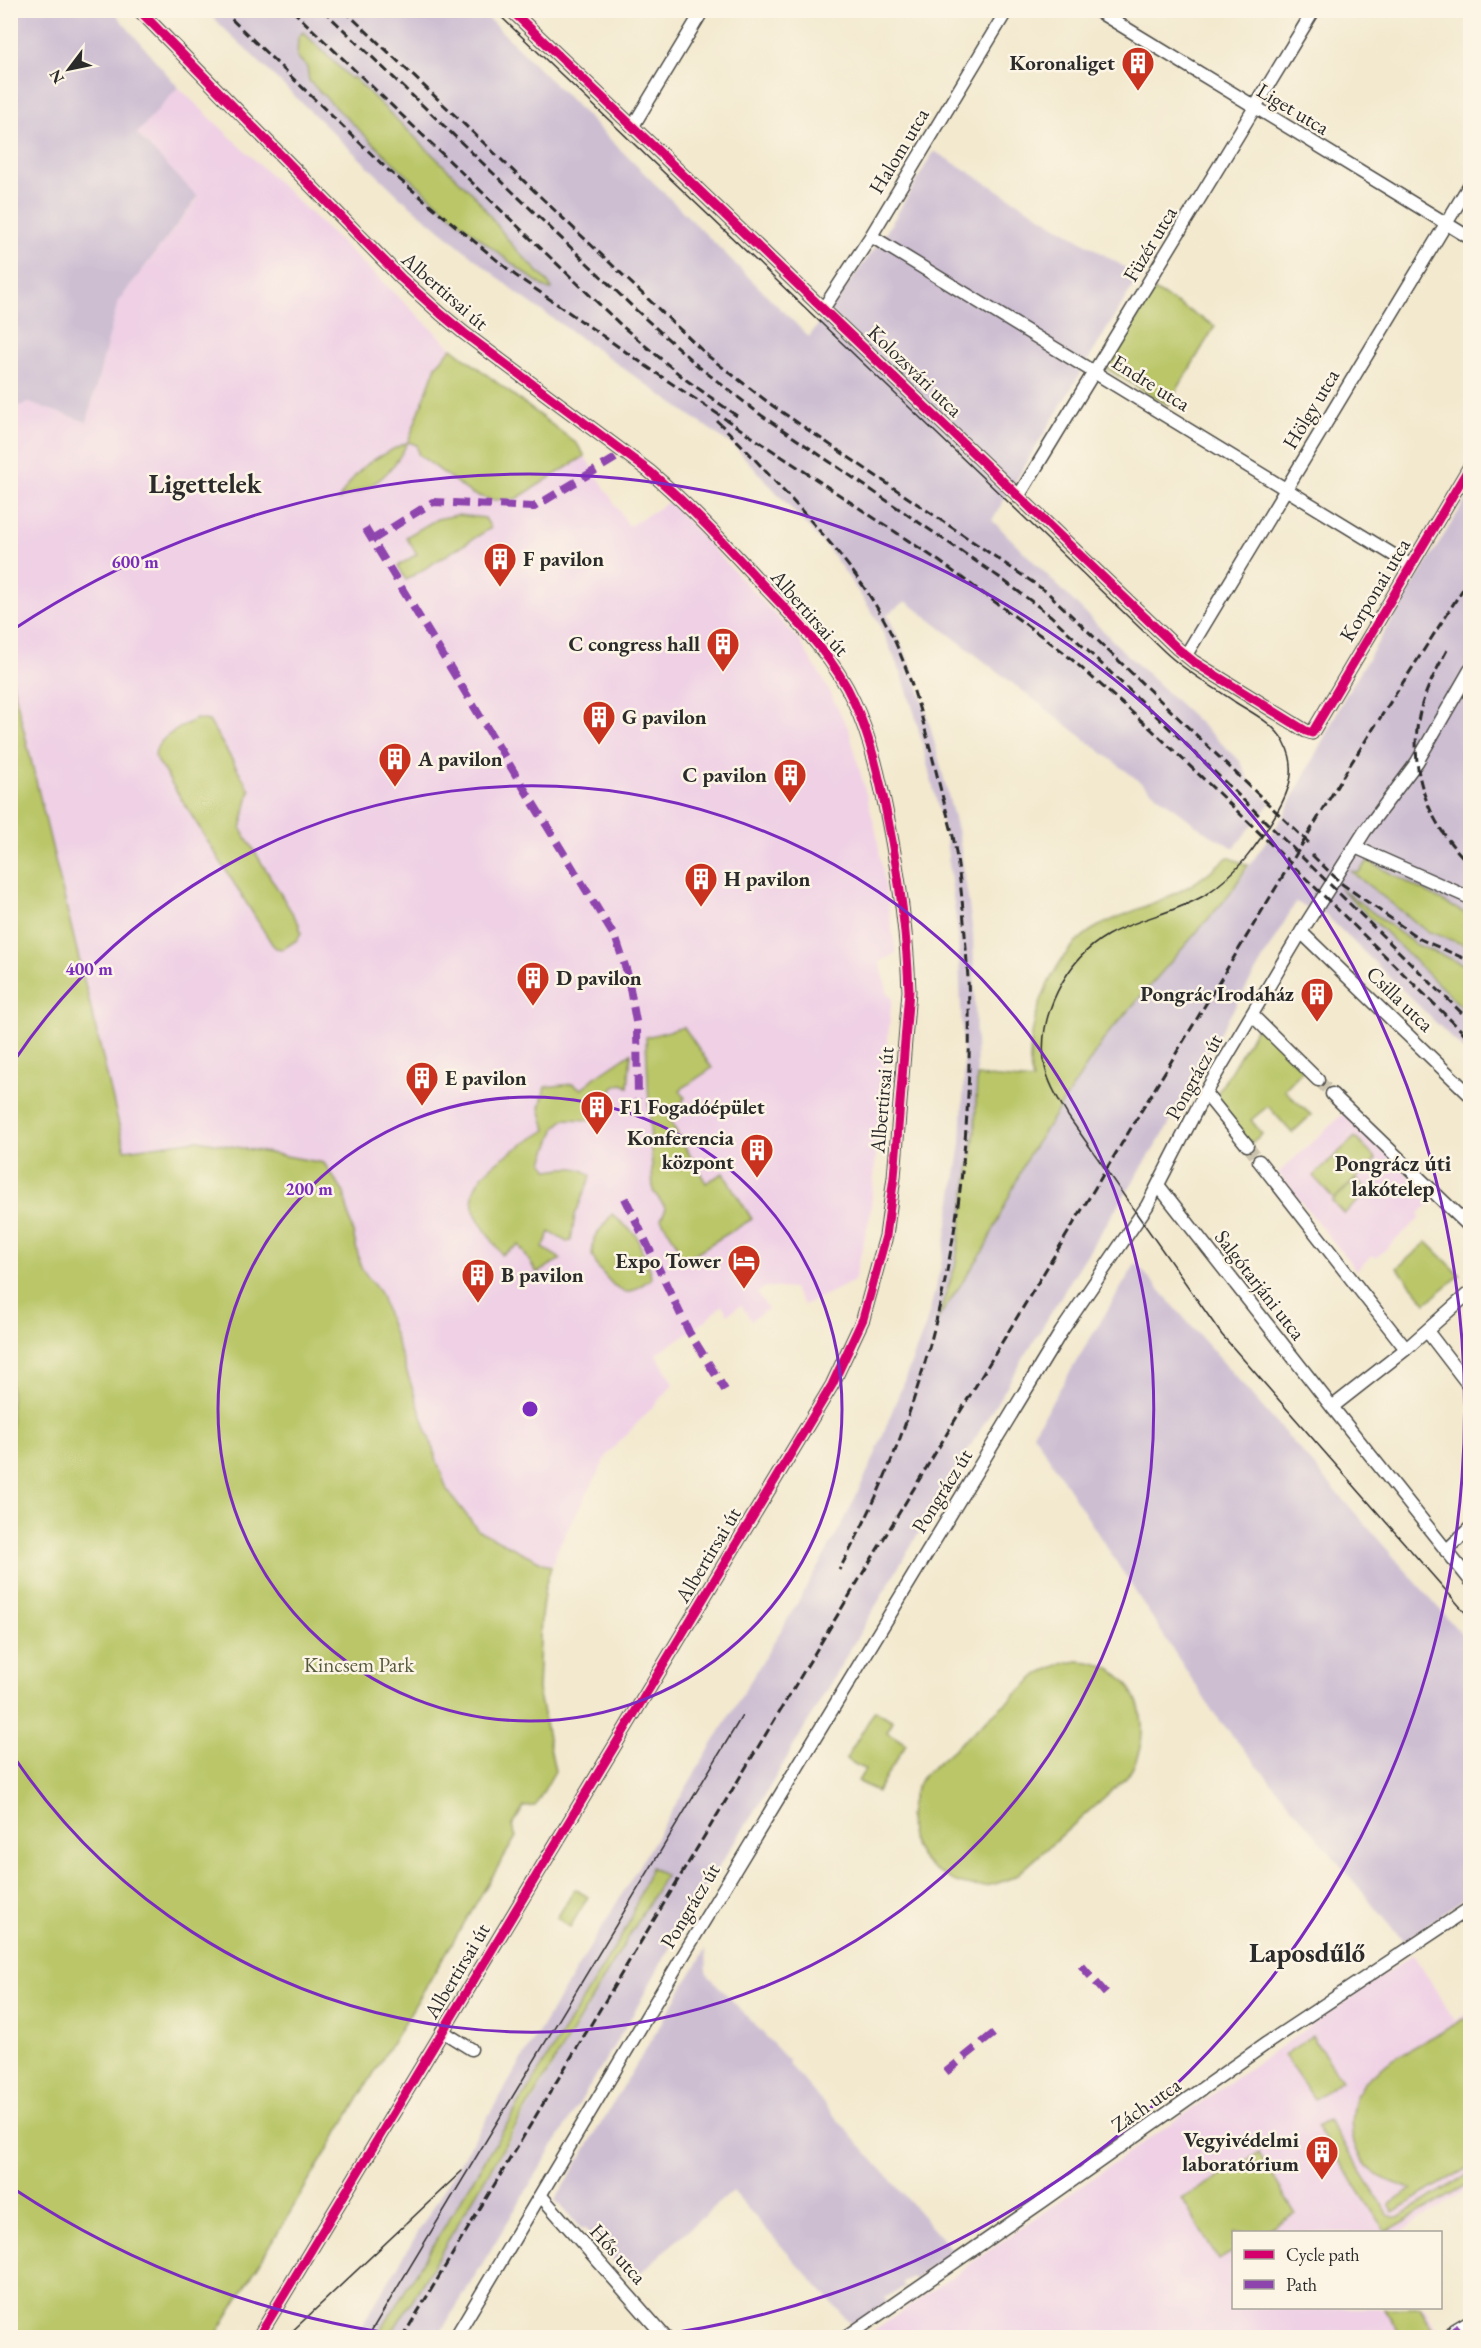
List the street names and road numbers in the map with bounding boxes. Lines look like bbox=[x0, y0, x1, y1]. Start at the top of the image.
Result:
street label: Liget utca bbox=[1252, 76, 1335, 141]
street label: Halom utca bbox=[862, 102, 935, 199]
street label: Füzér utca bbox=[1117, 201, 1183, 286]
street label: Albertirsai út bbox=[396, 245, 495, 336]
street label: Kolozsvári utca bbox=[862, 319, 969, 423]
street label: Endre utca bbox=[1107, 348, 1196, 417]
street label: Hölgy utca bbox=[1276, 363, 1345, 454]
street label: Korponai utca bbox=[1333, 533, 1416, 646]
street label: Albertirsai út bbox=[765, 563, 856, 662]
street label: Csilla utca bbox=[1361, 960, 1440, 1038]
street label: Pongrácz út bbox=[1159, 1029, 1228, 1125]
street label: Albertirsai út bbox=[863, 1045, 900, 1155]
street label: Salgótarjáni utca bbox=[1209, 1224, 1312, 1346]
street label: Pongrácz út bbox=[905, 1443, 978, 1538]
street label: Albertirsai út bbox=[668, 1502, 747, 1608]
street label: Pongrácz út bbox=[654, 1858, 726, 1953]
street label: Albertirsai út bbox=[417, 1918, 496, 2024]
street label: Zách utca bbox=[1106, 2071, 1186, 2138]
street label: Hős utca bbox=[584, 2218, 653, 2290]

